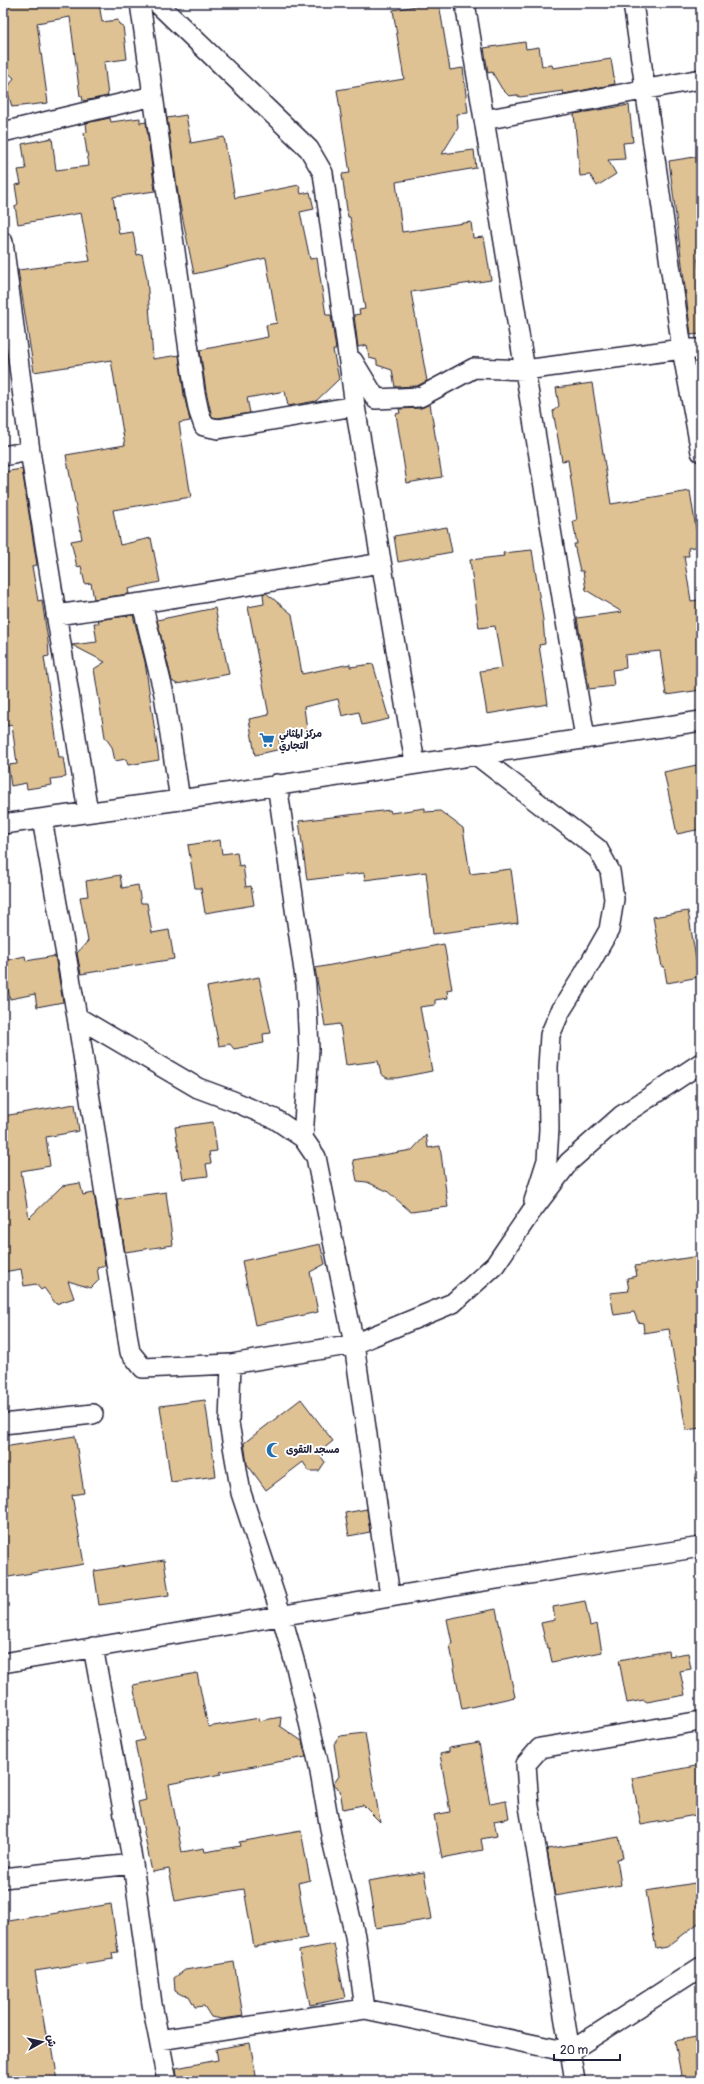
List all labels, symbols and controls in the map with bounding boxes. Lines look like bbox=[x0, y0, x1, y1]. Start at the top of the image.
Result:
place label: مركز المثاني التجاري bbox=[279, 728, 322, 754]
supermarket icon: مركز المثاني التجاري bbox=[258, 731, 276, 749]
mosque icon: مسجد التقوى bbox=[265, 1441, 283, 1459]
place label: مسجد التقوى bbox=[286, 1444, 340, 1456]
north arrow bbox=[22, 2022, 62, 2062]
text: ش bbox=[44, 2034, 59, 2048]
scale bar bbox=[554, 2036, 620, 2062]
text: 20 m bbox=[560, 2043, 589, 2058]

